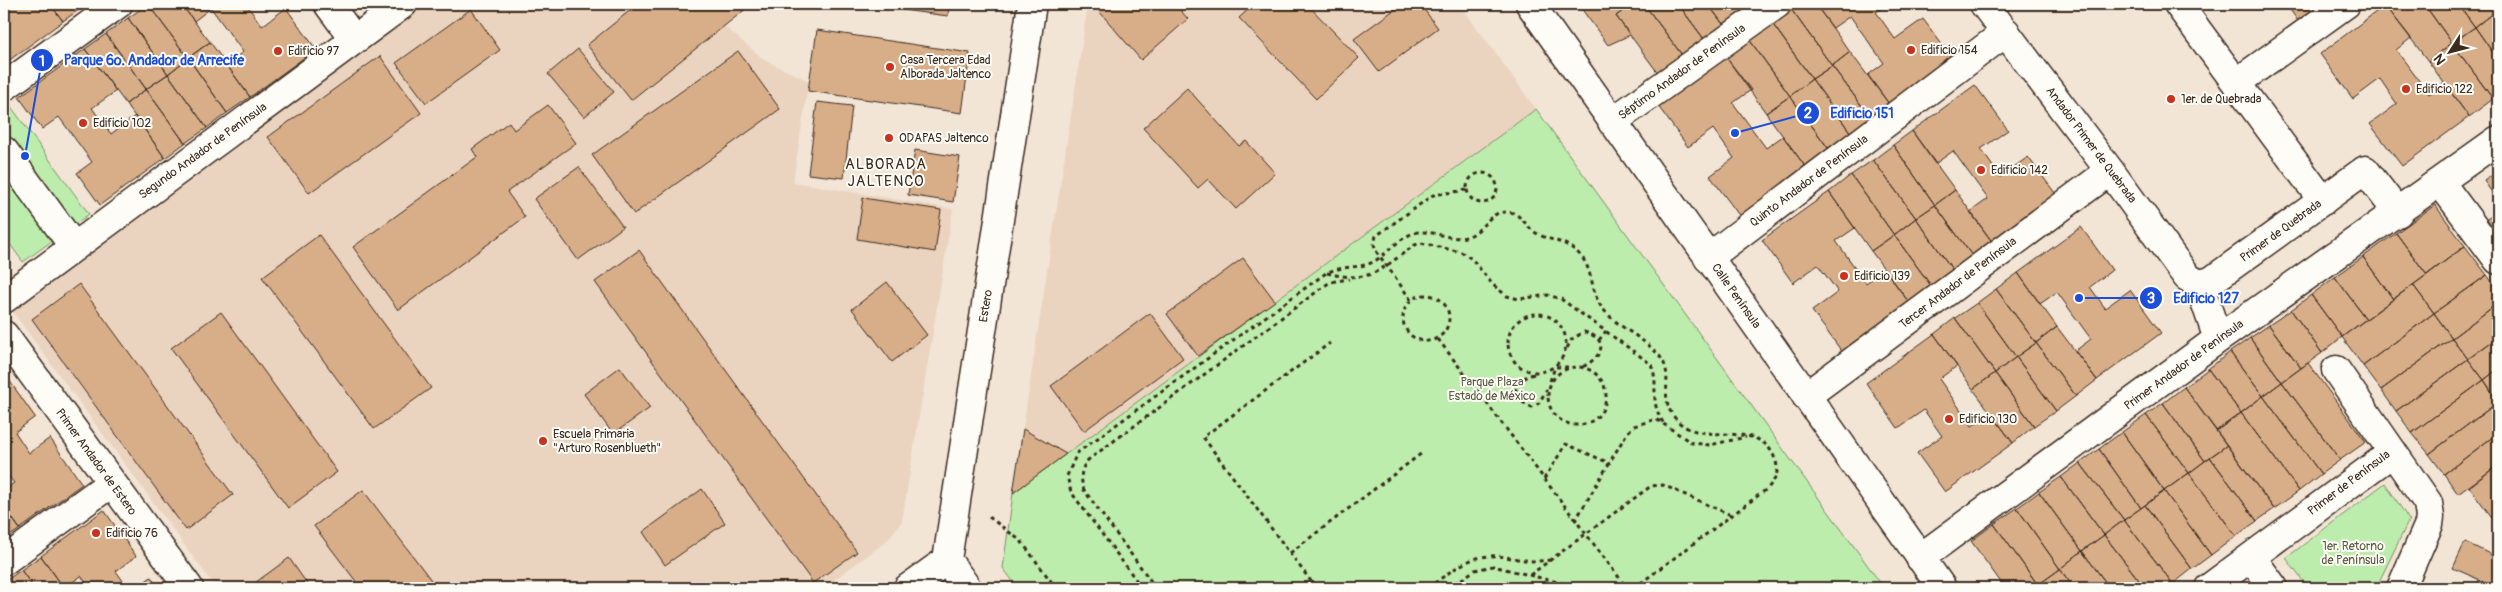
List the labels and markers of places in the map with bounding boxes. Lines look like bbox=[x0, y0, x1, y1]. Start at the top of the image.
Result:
place label: Edificio 154 bbox=[1921, 43, 1978, 58]
place label: Edificio 97 bbox=[288, 44, 340, 59]
marker: Edificio 154 bbox=[1905, 44, 1917, 56]
marker: Edificio 97 bbox=[272, 45, 284, 57]
callout: Parque 6o. Andador de Arrecife bbox=[29, 46, 255, 75]
place label: Casa Tercera Edad Alborada Jaltenco bbox=[900, 53, 991, 82]
marker: Casa Tercera Edad Alborada Jaltenco bbox=[884, 61, 896, 73]
place label: Edificio 122 bbox=[2416, 82, 2473, 97]
marker: Edificio 122 bbox=[2400, 83, 2412, 95]
place label: 1er. de Quebrada bbox=[2181, 92, 2262, 107]
marker: 1er. de Quebrada bbox=[2165, 93, 2177, 105]
callout: Edificio 151 bbox=[1795, 98, 1904, 127]
place label: Edificio 102 bbox=[93, 116, 151, 131]
marker: Edificio 102 bbox=[77, 117, 89, 129]
place label: ODAPAS Jaltenco bbox=[899, 131, 989, 146]
marker: ODAPAS Jaltenco bbox=[883, 132, 895, 144]
place label: Edificio 142 bbox=[1991, 163, 2048, 178]
marker: Edificio 142 bbox=[1975, 164, 1987, 176]
place label: Edificio 139 bbox=[1854, 269, 1910, 284]
marker: Edificio 139 bbox=[1838, 270, 1850, 282]
callout: Edificio 127 bbox=[2138, 284, 2249, 313]
place label: Edificio 130 bbox=[1959, 412, 2017, 427]
marker: Edificio 130 bbox=[1943, 413, 1955, 425]
place label: Escuela Primaria "Arturo Rosenblueth" bbox=[553, 427, 661, 456]
marker: Escuela Primaria "Arturo Rosenblueth" bbox=[537, 435, 549, 447]
place label: Edificio 76 bbox=[106, 526, 158, 541]
marker: Edificio 76 bbox=[90, 527, 102, 539]

